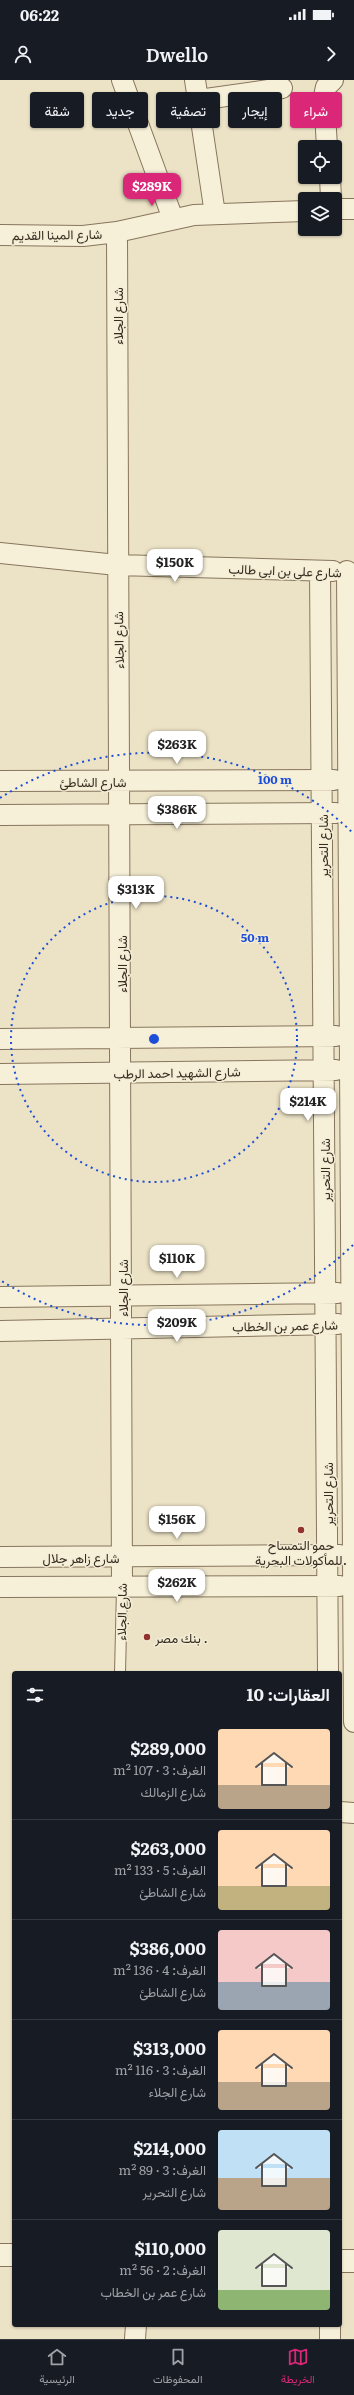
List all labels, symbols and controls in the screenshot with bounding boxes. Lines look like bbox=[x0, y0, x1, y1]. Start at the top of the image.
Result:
text: 06:22 bbox=[20, 3, 59, 26]
text: Dwello bbox=[146, 41, 208, 68]
icon: person bbox=[12, 43, 34, 65]
icon: forward bbox=[320, 43, 342, 65]
chip: شقة bbox=[30, 92, 84, 128]
chip: جديد bbox=[92, 92, 148, 128]
chip: تصفية bbox=[156, 92, 220, 128]
chip: إيجار bbox=[228, 92, 282, 128]
chip: شراء bbox=[290, 92, 342, 128]
map controls bbox=[298, 140, 342, 236]
button: locate bbox=[298, 140, 342, 184]
pin: $289K bbox=[124, 173, 180, 207]
text: $289K bbox=[132, 176, 172, 195]
button: layers bbox=[298, 192, 342, 236]
street label: شارع المينا القديم bbox=[12, 224, 102, 245]
street label: شارع الجلاء bbox=[108, 287, 128, 345]
pin: $150K bbox=[147, 549, 203, 583]
text: $150K bbox=[156, 552, 194, 571]
street label: شارع على بن ابى طالب bbox=[228, 559, 342, 582]
street label: شارع الجلاء bbox=[108, 611, 129, 669]
pin: $263K bbox=[149, 731, 205, 765]
text: $263K bbox=[157, 734, 197, 753]
text: 100 m bbox=[258, 770, 292, 788]
street label: شارع الشاطئ bbox=[60, 772, 126, 792]
pin: $386K bbox=[149, 796, 205, 830]
text: $386K bbox=[157, 799, 197, 818]
street label: شارع التحرير bbox=[313, 814, 333, 879]
pin: $313K bbox=[108, 876, 164, 910]
text: $313K bbox=[117, 879, 155, 898]
text: 50 m bbox=[241, 928, 269, 946]
street label: شارع الجلاء bbox=[112, 935, 132, 993]
centre of rings bbox=[147, 1032, 161, 1046]
street label: شارع الشهيد احمد الرطب bbox=[113, 1061, 241, 1084]
pin: $214K bbox=[280, 1088, 336, 1122]
text: $214K bbox=[289, 1091, 327, 1110]
street label: شارع التحرير bbox=[315, 1138, 335, 1203]
pin: $110K bbox=[149, 1245, 205, 1279]
text: $110K bbox=[159, 1248, 195, 1267]
street label: شارع الجلاء bbox=[113, 1259, 133, 1317]
pin: $209K bbox=[149, 1309, 205, 1343]
text: $209K bbox=[157, 1312, 197, 1331]
street label: شارع عمر بن الخطاب bbox=[232, 1315, 338, 1336]
street label: شارع التحرير bbox=[318, 1462, 338, 1527]
pin: $156K bbox=[149, 1506, 205, 1540]
text: $156K bbox=[158, 1509, 196, 1528]
marker: حمو التمساح للمأكولات البحرية. bbox=[296, 1525, 306, 1535]
place label: حمو التمساح للمأكولات البحرية. bbox=[255, 1535, 347, 1569]
street label: شارع زاهر جلال bbox=[43, 1548, 119, 1568]
pin: $262K bbox=[149, 1569, 205, 1603]
text: $262K bbox=[157, 1572, 197, 1591]
street label: شارع الجلاء bbox=[111, 1583, 132, 1641]
place label: بنك مصر . bbox=[154, 1628, 208, 1647]
marker: بنك مصر . bbox=[142, 1632, 152, 1642]
text: العقارات: 10 bbox=[247, 1681, 330, 1706]
icon: filters bbox=[24, 1684, 46, 1706]
text: $289,000 bbox=[130, 1735, 206, 1760]
icon: home bbox=[250, 1745, 298, 1793]
text: الغرف: 3 · 107 m² bbox=[113, 1760, 206, 1779]
text: شارع الزمالك bbox=[141, 1782, 206, 1801]
text: $263,000 bbox=[130, 1835, 206, 1860]
icon: home bbox=[250, 1846, 298, 1894]
text: الغرف: 5 · 133 m² bbox=[114, 1860, 206, 1879]
text: شارع الشاطئ bbox=[139, 1882, 206, 1901]
text: $386,000 bbox=[130, 1935, 206, 1960]
icon: home bbox=[250, 1946, 298, 1994]
text: الغرف: 4 · 136 m² bbox=[113, 1960, 206, 1979]
text: شارع الشاطئ bbox=[139, 1982, 206, 2001]
text: $313,000 bbox=[133, 2035, 206, 2060]
icon: home bbox=[250, 2046, 298, 2094]
text: الغرف: 3 · 116 m² bbox=[115, 2060, 206, 2079]
text: شارع الجلاء bbox=[149, 2082, 206, 2101]
text: $214,000 bbox=[133, 2135, 206, 2160]
icon: home bbox=[250, 2146, 298, 2194]
text: الغرف: 3 · 89 m² bbox=[119, 2160, 206, 2179]
text: شارع التحرير bbox=[142, 2182, 206, 2201]
text: $110,000 bbox=[134, 2235, 206, 2260]
icon: home bbox=[250, 2246, 298, 2294]
text: الغرف: 2 · 56 m² bbox=[119, 2260, 206, 2279]
text: شارع عمر بن الخطاب bbox=[100, 2282, 206, 2301]
tab: الرئيسية bbox=[39, 2346, 75, 2389]
tab: المحفوظات bbox=[153, 2346, 203, 2389]
tab: الخريطة bbox=[281, 2346, 315, 2389]

